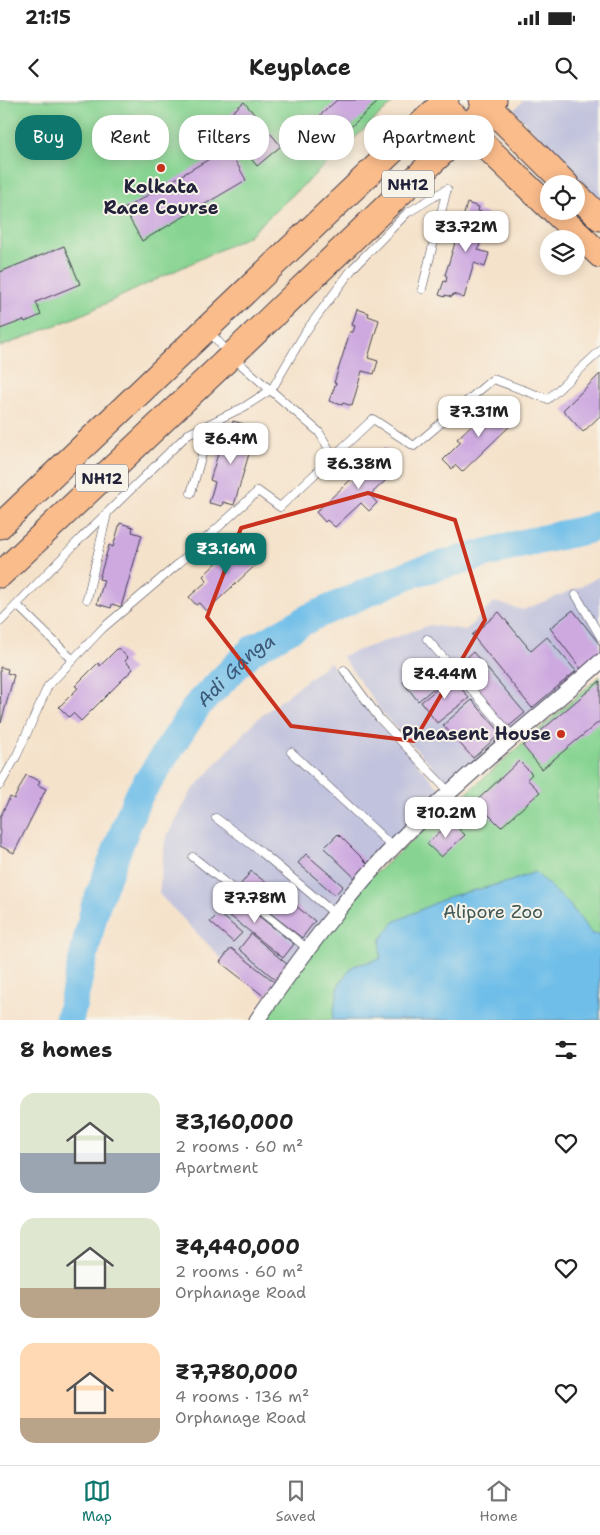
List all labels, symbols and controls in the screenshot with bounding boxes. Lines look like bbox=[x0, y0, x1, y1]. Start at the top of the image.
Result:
text: 21:15 bbox=[25, 5, 71, 30]
text: Keyplace bbox=[249, 53, 351, 82]
icon: back bbox=[20, 54, 48, 82]
icon: search bbox=[552, 54, 580, 82]
chip: Buy bbox=[15, 115, 82, 160]
chip: Rent bbox=[92, 115, 169, 160]
chip: Filters bbox=[179, 115, 269, 160]
chip: New bbox=[279, 115, 354, 160]
chip: Apartment bbox=[364, 115, 494, 160]
marker: Kolkata Race Course bbox=[155, 162, 167, 174]
road number: NH12 bbox=[382, 170, 434, 198]
place label: Kolkata Race Course bbox=[104, 175, 219, 220]
map controls bbox=[540, 175, 585, 275]
button: locate bbox=[540, 175, 585, 220]
pin: ₹3.72M bbox=[425, 210, 507, 253]
text: ₹3.72M bbox=[435, 216, 497, 237]
button: layers bbox=[540, 230, 585, 275]
pin: ₹7.31M bbox=[438, 396, 520, 438]
text: ₹7.31M bbox=[449, 401, 509, 422]
pin: ₹6.4M bbox=[196, 422, 266, 465]
text: ₹6.4M bbox=[204, 428, 258, 449]
pin: ₹6.38M bbox=[318, 448, 400, 490]
text: ₹6.38M bbox=[326, 453, 392, 474]
road number: NH12 bbox=[76, 464, 128, 492]
pin: ₹3.16M bbox=[185, 532, 267, 575]
text: ₹3.16M bbox=[196, 538, 256, 559]
water label: Adi Ganga bbox=[191, 628, 280, 712]
pin: ₹4.44M bbox=[404, 658, 486, 700]
text: ₹4.44M bbox=[413, 663, 477, 684]
place label: Pheasent House bbox=[402, 722, 551, 746]
marker: Pheasent House bbox=[555, 728, 567, 740]
pin: ₹10.2M bbox=[405, 796, 487, 839]
text: ₹10.2M bbox=[416, 802, 476, 823]
pin: ₹7.78M bbox=[214, 882, 296, 924]
text: ₹7.78M bbox=[224, 887, 286, 908]
park label: Alipore Zoo bbox=[443, 900, 543, 924]
text: 8 homes bbox=[20, 1036, 112, 1064]
icon: filters bbox=[552, 1036, 580, 1064]
text: ₹3,160,000 bbox=[175, 1108, 294, 1136]
icon: home bbox=[60, 1113, 120, 1173]
icon: heart bbox=[552, 1129, 580, 1157]
text: 2 rooms · 60 m² bbox=[175, 1136, 303, 1157]
text: Apartment bbox=[175, 1157, 258, 1178]
text: ₹4,440,000 bbox=[175, 1233, 300, 1261]
icon: home bbox=[60, 1238, 120, 1298]
icon: heart bbox=[552, 1254, 580, 1282]
text: 2 rooms · 60 m² bbox=[175, 1261, 303, 1282]
text: Orphanage Road bbox=[175, 1282, 306, 1303]
text: ₹7,780,000 bbox=[175, 1358, 298, 1386]
icon: home bbox=[60, 1363, 120, 1423]
icon: heart bbox=[552, 1379, 580, 1407]
text: 4 rooms · 136 m² bbox=[175, 1386, 309, 1407]
text: Orphanage Road bbox=[175, 1407, 306, 1428]
tab: Map bbox=[82, 1477, 112, 1525]
tab: Saved bbox=[276, 1477, 316, 1525]
tab: Home bbox=[480, 1477, 518, 1525]

